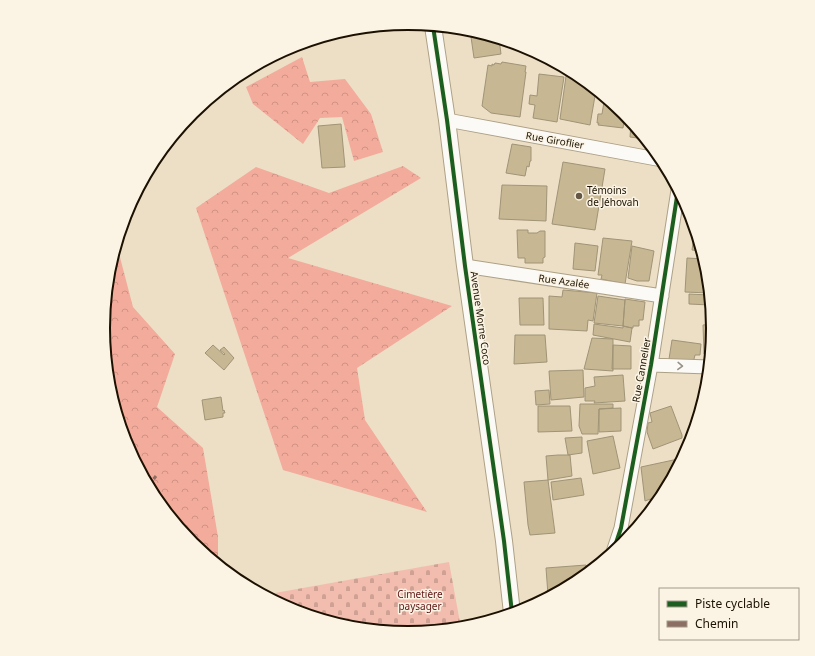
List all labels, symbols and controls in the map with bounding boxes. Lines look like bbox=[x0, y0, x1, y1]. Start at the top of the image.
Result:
street label: Rue Giroflier bbox=[525, 128, 585, 152]
place label: Témoins de Jéhovah bbox=[587, 183, 639, 209]
marker: Témoins de Jéhovah bbox=[574, 191, 584, 201]
street label: Avenue Morne Coco bbox=[467, 270, 495, 366]
street label: Rue Azalée bbox=[538, 271, 591, 292]
street label: Rue Cannelier bbox=[628, 337, 654, 403]
one-way arrow bbox=[677, 361, 683, 370]
park label: Cimetière paysager bbox=[397, 587, 443, 613]
legend bbox=[659, 588, 799, 640]
text: Piste cyclable bbox=[695, 595, 770, 612]
text: Chemin bbox=[695, 615, 739, 632]

